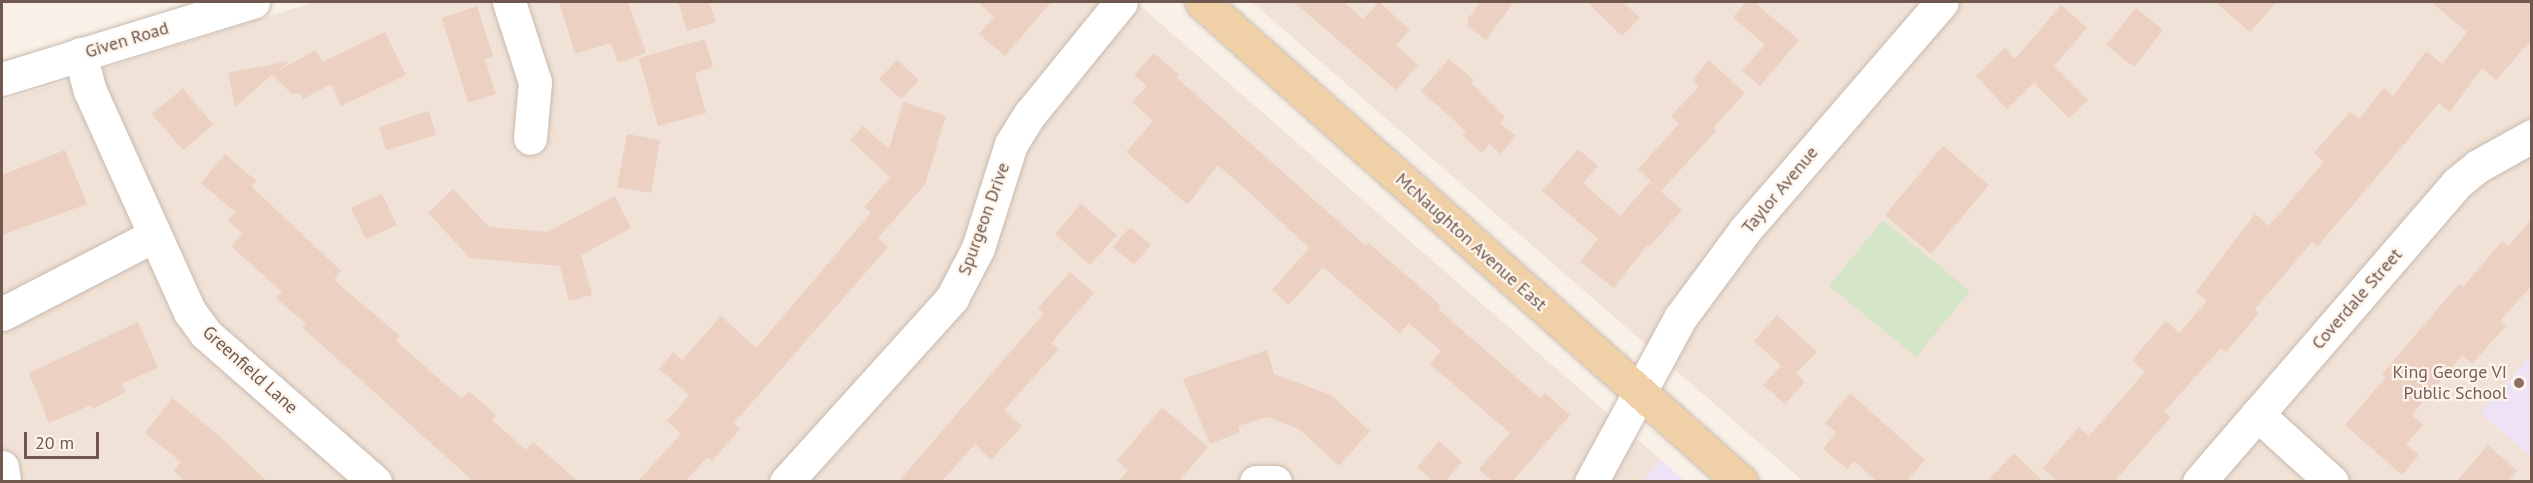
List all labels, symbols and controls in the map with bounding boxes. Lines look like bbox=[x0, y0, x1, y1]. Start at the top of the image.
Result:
street label: Given Road bbox=[83, 17, 171, 63]
street label: Taylor Avenue bbox=[1737, 142, 1823, 238]
street label: Spurgeon Drive bbox=[954, 160, 1014, 278]
street label: McNaughton Avenue East bbox=[1391, 168, 1551, 316]
street label: Coverdale Street bbox=[2307, 244, 2407, 354]
street label: Greenfield Lane bbox=[198, 322, 302, 418]
place label: King George VI Public School bbox=[2392, 362, 2507, 404]
marker: King George VI Public School bbox=[2512, 376, 2526, 390]
scale bar bbox=[27, 420, 102, 458]
text: 20 m bbox=[35, 431, 74, 454]

